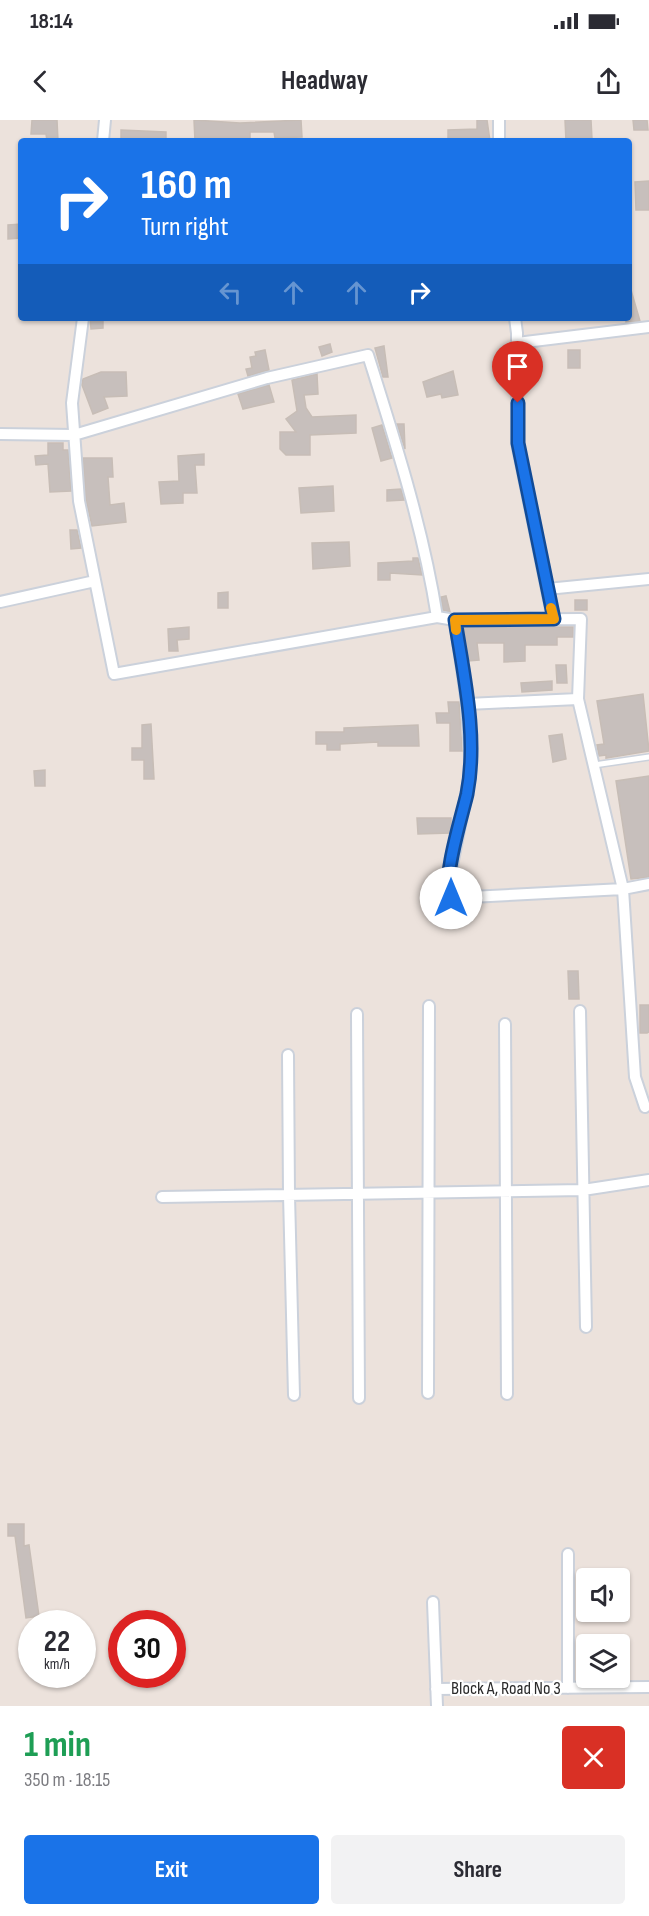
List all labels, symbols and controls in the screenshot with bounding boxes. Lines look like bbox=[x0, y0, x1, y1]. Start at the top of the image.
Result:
text: 18:14 bbox=[30, 8, 73, 35]
icon: back bbox=[24, 65, 57, 98]
text: Headway bbox=[281, 65, 368, 97]
icon: share bbox=[592, 65, 625, 98]
text: 160 m bbox=[141, 160, 232, 211]
icon: right bbox=[42, 162, 120, 240]
text: Turn right bbox=[141, 211, 228, 243]
icon: left bbox=[214, 276, 247, 309]
icon: ahead bbox=[277, 276, 310, 309]
icon: ahead bbox=[340, 276, 373, 309]
icon: right bbox=[403, 276, 436, 309]
pin bbox=[492, 341, 543, 403]
icon: arrive bbox=[501, 350, 534, 383]
position arrow bbox=[419, 866, 483, 930]
map controls bbox=[576, 1568, 630, 1688]
button: sound bbox=[576, 1568, 630, 1622]
speed limit sign: 30 bbox=[108, 1610, 186, 1688]
text: 22 bbox=[44, 1624, 70, 1660]
button: layers bbox=[576, 1634, 630, 1688]
text: km/h bbox=[44, 1655, 70, 1674]
street label: Block A, Road No 3 bbox=[451, 1678, 561, 1699]
text: 1 min bbox=[24, 1724, 91, 1767]
button: close bbox=[562, 1726, 625, 1789]
text: 350 m · 18:15 bbox=[24, 1768, 110, 1792]
button: Exit bbox=[24, 1835, 319, 1904]
button: Share bbox=[331, 1835, 625, 1904]

